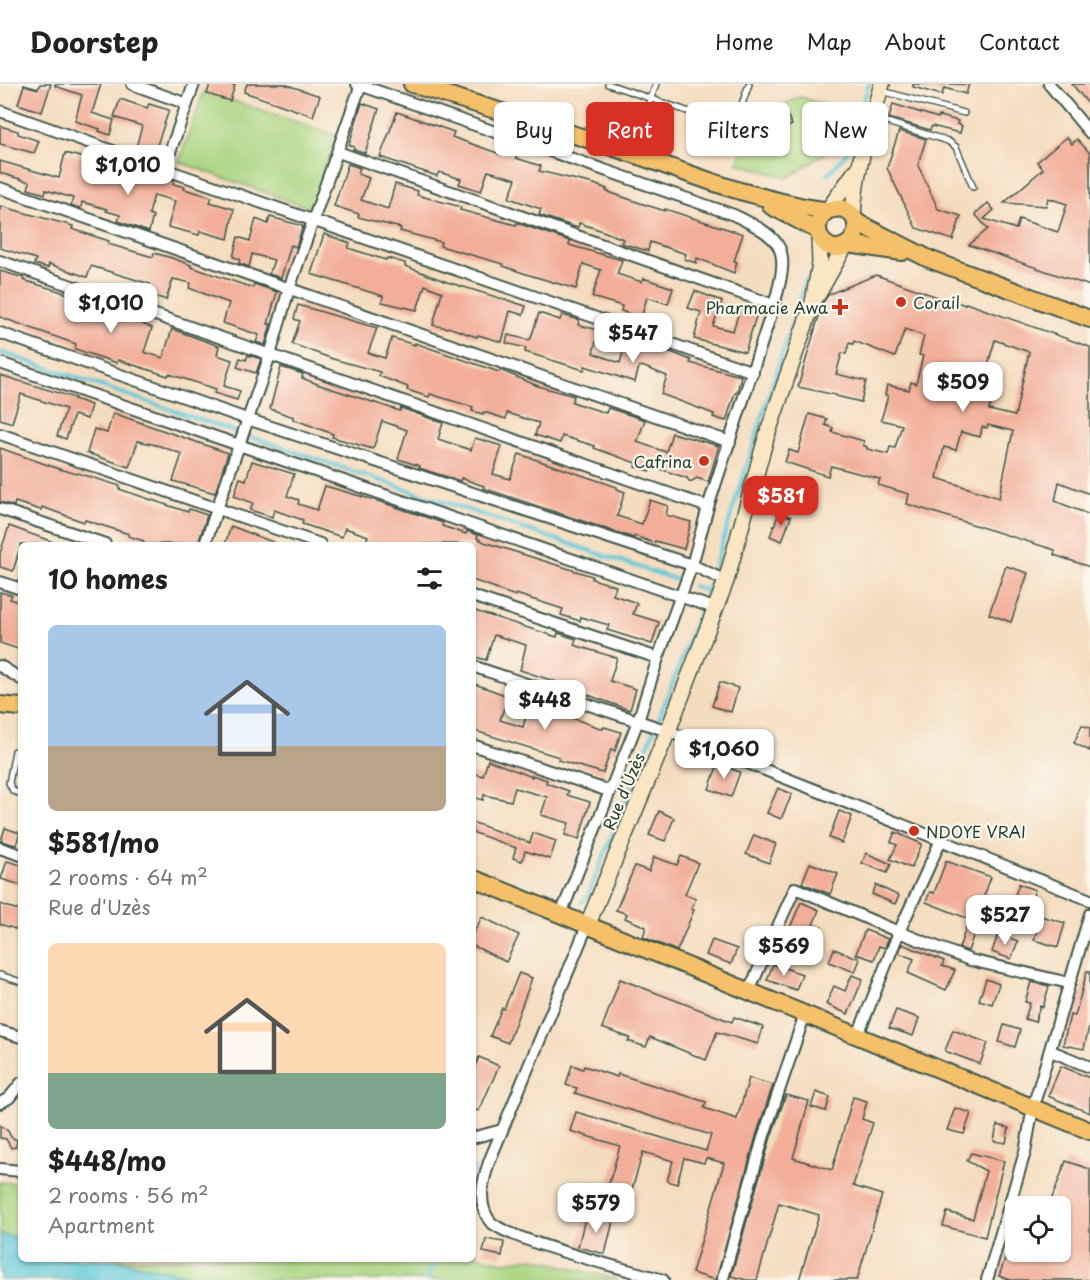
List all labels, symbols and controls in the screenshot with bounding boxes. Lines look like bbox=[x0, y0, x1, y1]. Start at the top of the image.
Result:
text: Doorstep bbox=[30, 20, 159, 63]
text: Home bbox=[715, 25, 774, 57]
text: Map bbox=[807, 25, 852, 57]
text: About bbox=[885, 25, 946, 57]
text: Contact bbox=[979, 25, 1060, 57]
chip: Buy bbox=[494, 102, 574, 156]
chip: Rent bbox=[586, 102, 674, 156]
chip: Filters bbox=[686, 102, 790, 156]
chip: New bbox=[802, 102, 888, 156]
pin: $1,010 bbox=[79, 145, 177, 196]
text: $1,010 bbox=[95, 149, 161, 179]
pin: $1,010 bbox=[62, 283, 160, 334]
text: $1,010 bbox=[78, 287, 144, 317]
place label: Corail bbox=[913, 290, 960, 314]
place label: Pharmacie Awa bbox=[705, 295, 828, 319]
marker: Corail bbox=[894, 295, 908, 309]
marker: Pharmacie Awa bbox=[833, 300, 847, 314]
pin: $547 bbox=[597, 313, 669, 364]
text: $547 bbox=[608, 317, 658, 347]
pin: $509 bbox=[927, 362, 999, 413]
text: $509 bbox=[937, 366, 989, 396]
place label: Cafrina bbox=[633, 449, 692, 473]
marker: Cafrina bbox=[697, 454, 711, 468]
pin: $581 bbox=[745, 476, 817, 527]
text: $581 bbox=[757, 480, 805, 510]
text: 10 homes bbox=[48, 559, 168, 598]
icon: filters bbox=[413, 562, 446, 595]
icon: home bbox=[193, 664, 301, 772]
pin: $448 bbox=[509, 680, 581, 731]
text: $448 bbox=[519, 684, 571, 714]
pin: $1,060 bbox=[675, 729, 773, 780]
text: $1,060 bbox=[689, 733, 759, 763]
street label: Rue d'Uzès bbox=[596, 749, 650, 833]
place label: NDOYE VRAI bbox=[926, 819, 1026, 843]
text: $581/mo bbox=[48, 823, 159, 862]
marker: NDOYE VRAI bbox=[907, 824, 921, 838]
text: 2 rooms · 64 m² bbox=[48, 862, 208, 892]
text: Rue d'Uzès bbox=[48, 892, 151, 922]
pin: $527 bbox=[969, 895, 1041, 946]
text: $527 bbox=[980, 899, 1030, 929]
pin: $569 bbox=[748, 926, 820, 977]
text: $569 bbox=[758, 930, 810, 960]
icon: home bbox=[193, 982, 301, 1090]
text: $448/mo bbox=[48, 1141, 166, 1180]
text: 2 rooms · 56 m² bbox=[48, 1180, 209, 1210]
pin: $579 bbox=[560, 1183, 632, 1234]
text: $579 bbox=[572, 1187, 620, 1217]
map controls bbox=[1005, 1196, 1071, 1262]
button: locate bbox=[1005, 1196, 1071, 1262]
text: Apartment bbox=[48, 1210, 155, 1240]

